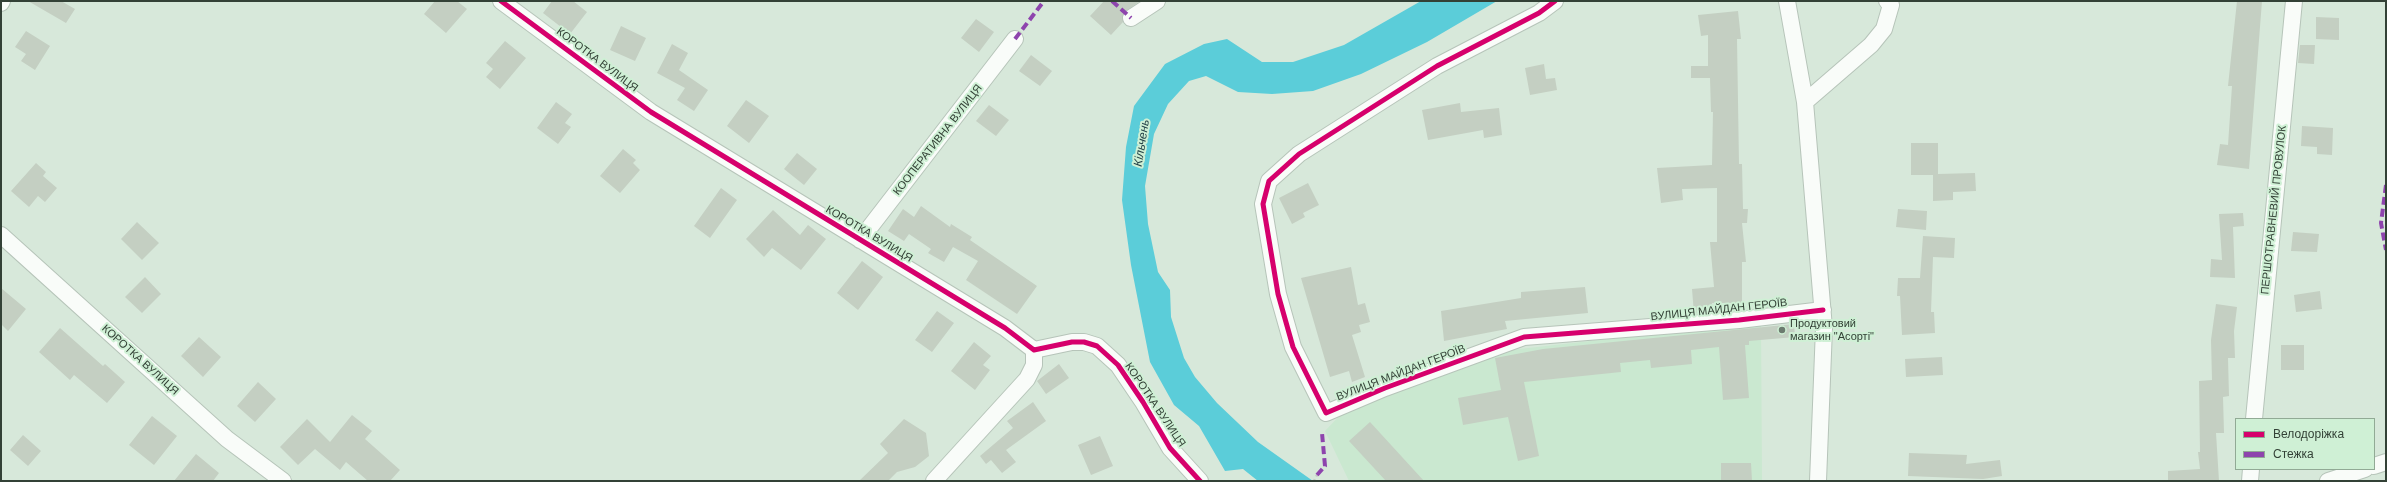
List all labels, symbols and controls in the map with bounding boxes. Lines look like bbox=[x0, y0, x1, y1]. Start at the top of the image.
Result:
street label: КОРОТКА ВУЛИЦЯ bbox=[554, 25, 640, 95]
street label: КООПЕРАТИВНА ВУЛИЦЯ bbox=[891, 82, 985, 198]
water label: Кільчень bbox=[1131, 118, 1153, 168]
street label: ПЕРШОТРАВНЕВИЙ ПРОВУЛОК bbox=[2259, 125, 2289, 295]
street label: КОРОТКА ВУЛИЦЯ bbox=[823, 203, 915, 265]
street label: ВУЛИЦЯ МАЙДАН ГЕРОЇВ bbox=[1650, 296, 1788, 324]
place label: Продуктовий магазин "Асорті" bbox=[1790, 317, 1874, 343]
street label: КОРОТКА ВУЛИЦЯ bbox=[99, 322, 181, 398]
marker: Продуктовий магазин "Асорті" bbox=[1777, 325, 1787, 335]
street label: ВУЛИЦЯ МАЙДАН ГЕРОЇВ bbox=[1335, 342, 1467, 404]
street label: КОРОТКА ВУЛИЦЯ bbox=[1122, 360, 1188, 450]
legend bbox=[2235, 418, 2375, 470]
text: Велодоріжка bbox=[2273, 427, 2344, 441]
text: Стежка bbox=[2273, 447, 2314, 461]

